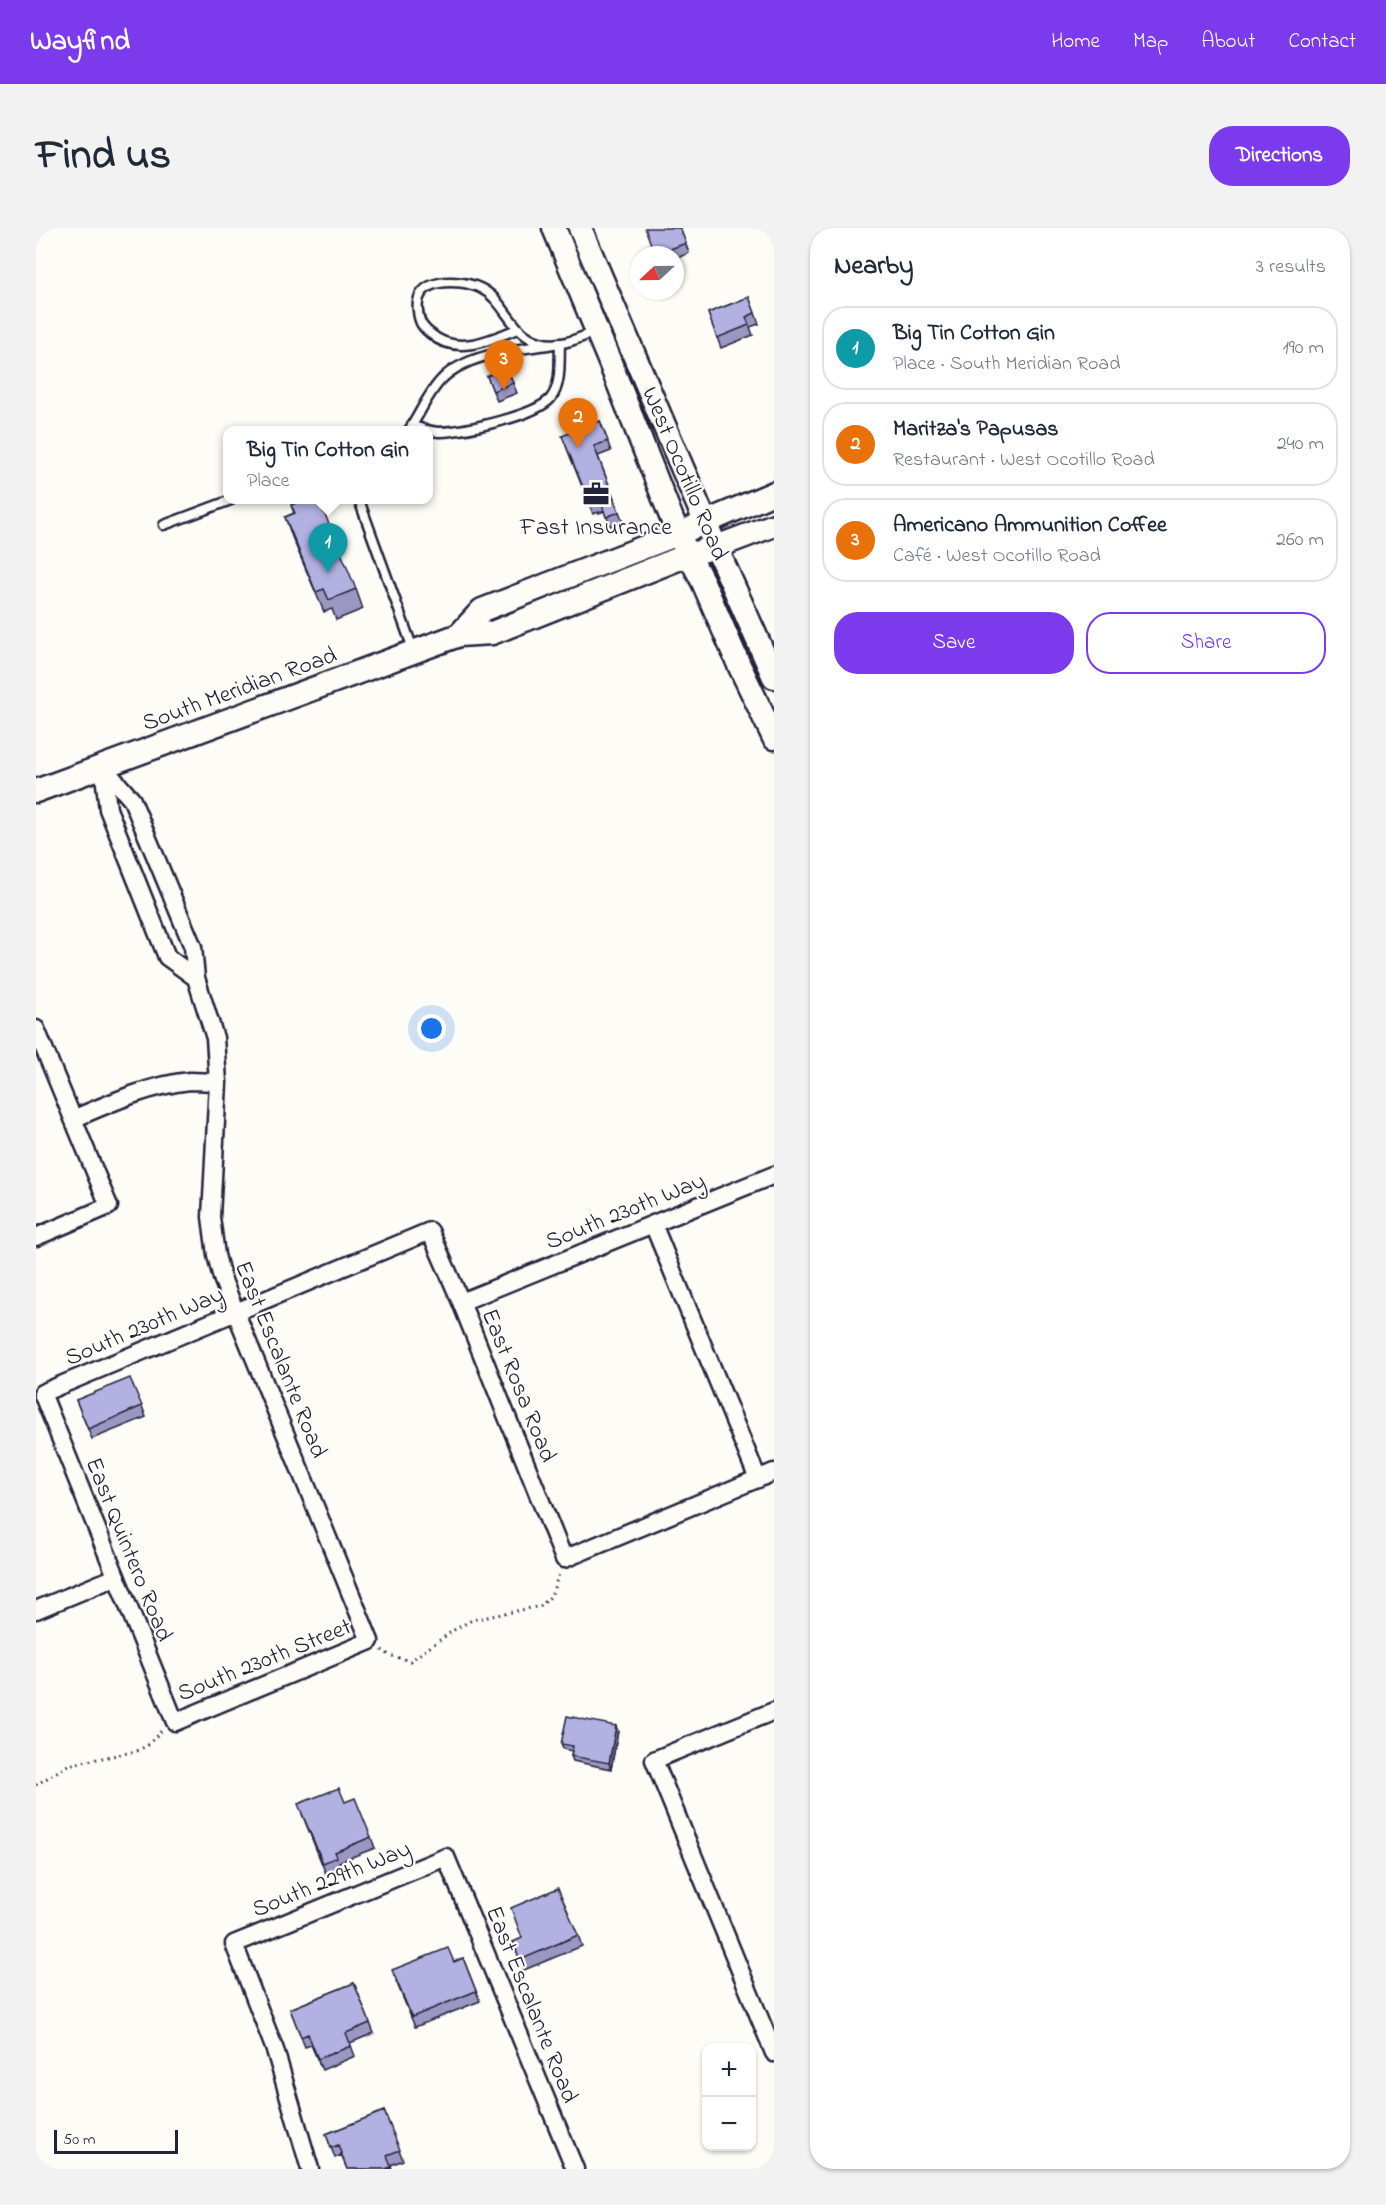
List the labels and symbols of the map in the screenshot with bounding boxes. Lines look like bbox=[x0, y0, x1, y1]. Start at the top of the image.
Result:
north arrow bbox=[630, 246, 684, 300]
pin: 3 bbox=[484, 340, 524, 390]
street label: West Ocotillo Road bbox=[631, 382, 736, 567]
pin: 2 bbox=[558, 398, 598, 448]
office icon: Fast Insurance bbox=[581, 479, 611, 509]
place label: Fast Insurance bbox=[519, 511, 672, 546]
pin: 1 bbox=[308, 524, 348, 573]
street label: South Meridian Road bbox=[138, 639, 343, 742]
your location bbox=[417, 1014, 446, 1043]
street label: South 230th Way bbox=[541, 1164, 711, 1261]
street label: East Escalante Road bbox=[224, 1256, 335, 1464]
street label: South 230th Way bbox=[60, 1278, 230, 1377]
street label: East Rosa Road bbox=[471, 1304, 565, 1468]
street label: East Quintero Road bbox=[75, 1453, 181, 1648]
street label: South 230th Street bbox=[173, 1610, 357, 1712]
street label: South 229th Way bbox=[247, 1833, 417, 1929]
street label: East Escalante Road bbox=[475, 1901, 586, 2109]
scale bar bbox=[54, 2127, 178, 2154]

